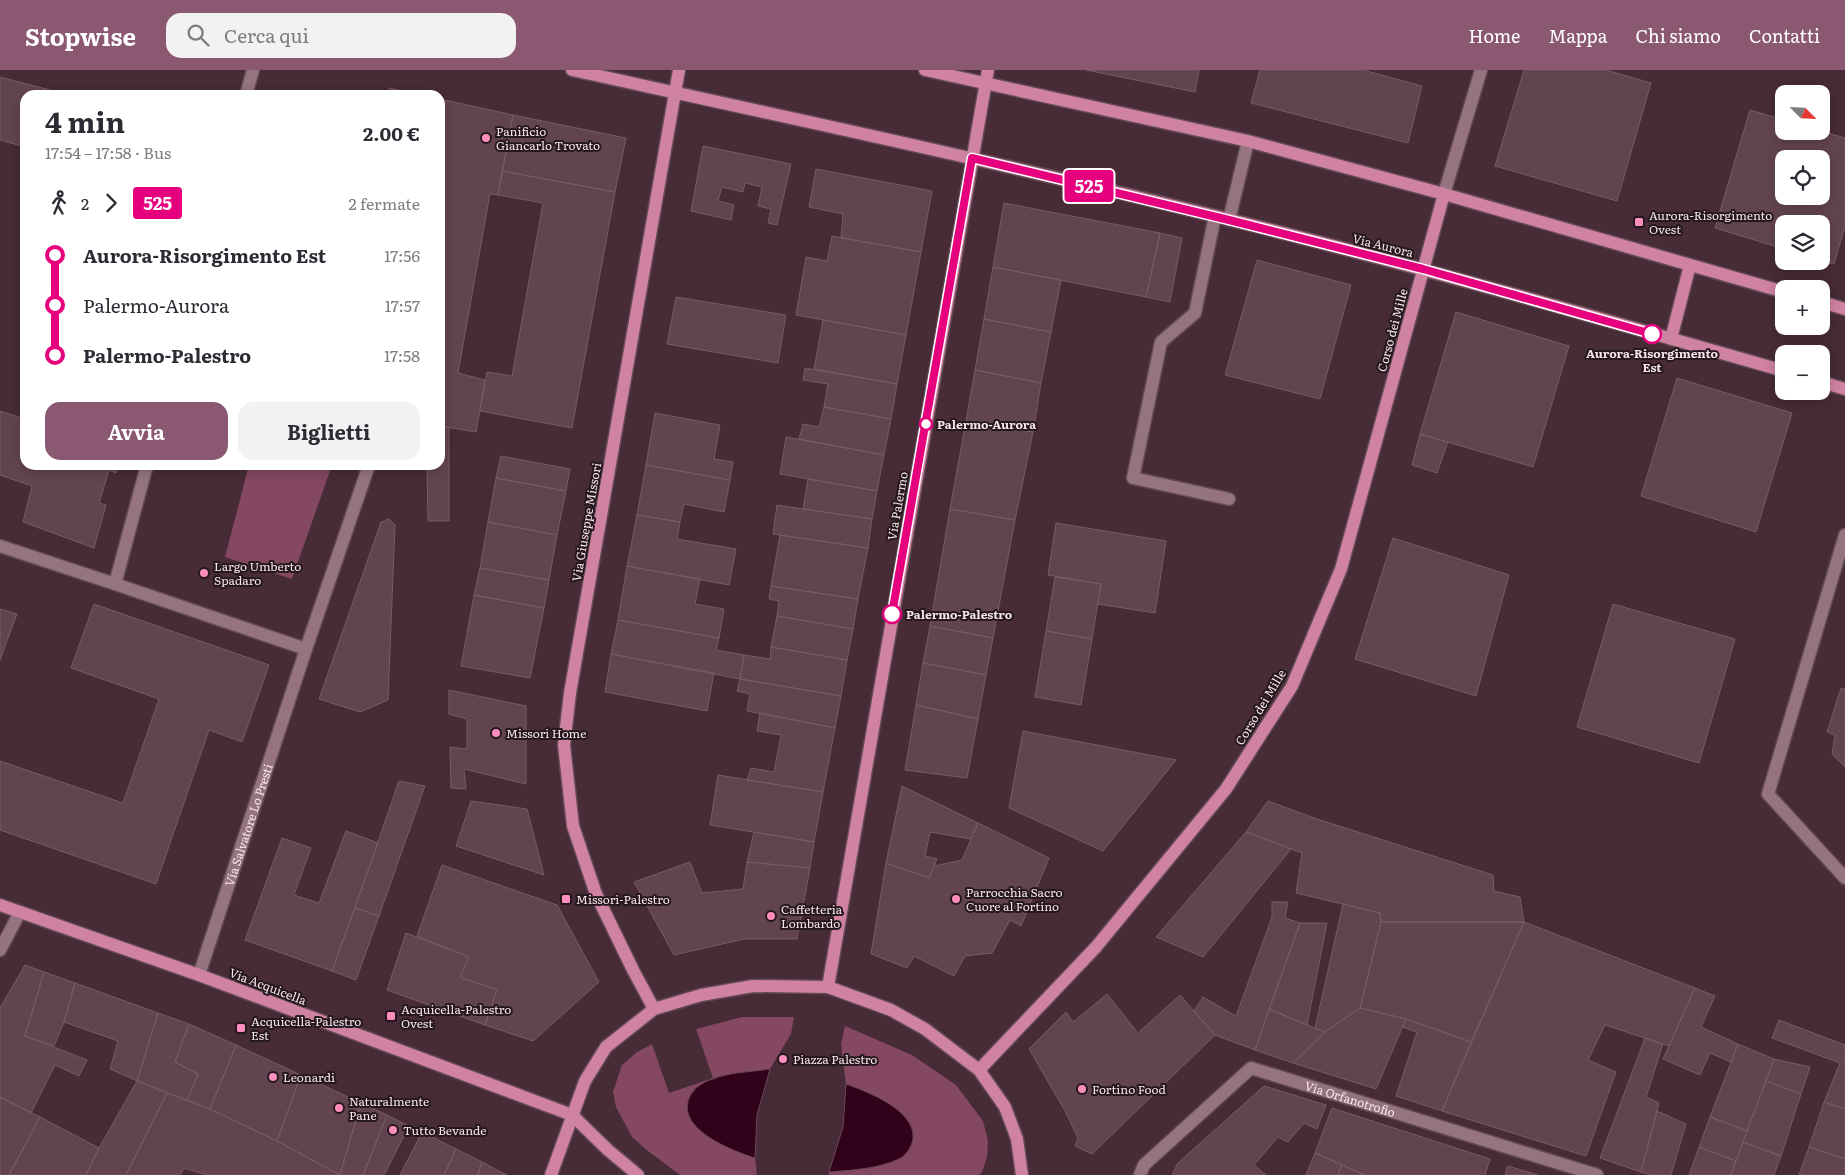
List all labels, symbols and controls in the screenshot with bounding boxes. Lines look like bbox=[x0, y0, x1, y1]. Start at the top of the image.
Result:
search box bbox=[166, 13, 516, 58]
text: Stopwise bbox=[25, 18, 136, 53]
icon: search bbox=[184, 21, 212, 49]
text: Cerca qui bbox=[224, 21, 309, 49]
text: Home bbox=[1468, 22, 1520, 49]
text: Mappa bbox=[1548, 22, 1607, 49]
text: Chi siamo bbox=[1635, 22, 1721, 49]
text: Contatti bbox=[1749, 22, 1820, 49]
north arrow bbox=[1775, 85, 1830, 140]
map controls bbox=[1775, 85, 1830, 400]
text: 4 min bbox=[45, 100, 125, 142]
text: 2.00 € bbox=[363, 119, 420, 147]
place label: Panificio Giancarlo Trovato bbox=[496, 122, 600, 154]
marker: Panificio Giancarlo Trovato bbox=[480, 132, 492, 144]
text: 17:54 – 17:58 · Bus bbox=[45, 140, 171, 164]
button: locate bbox=[1775, 150, 1830, 205]
line badge: 525 bbox=[1060, 170, 1118, 202]
text: 525 bbox=[1074, 172, 1104, 199]
icon: walk bbox=[45, 189, 73, 217]
icon: forward bbox=[97, 189, 125, 217]
text: 525 bbox=[143, 189, 172, 216]
text: 2 bbox=[81, 191, 89, 215]
text: 2 fermate bbox=[349, 191, 420, 215]
place label: Aurora-Risorgimento Ovest bbox=[1649, 206, 1772, 238]
button: layers bbox=[1775, 215, 1830, 270]
marker: Aurora-Risorgimento Ovest bbox=[1633, 216, 1645, 228]
street label: Via Aurora bbox=[1351, 229, 1416, 261]
text: Aurora-Risorgimento Est bbox=[83, 241, 326, 269]
text: 17:56 bbox=[384, 243, 420, 267]
button: + bbox=[1775, 280, 1830, 335]
street label: Corso dei Mille bbox=[1372, 286, 1412, 374]
text: Palermo-Aurora bbox=[83, 291, 229, 319]
text: 17:57 bbox=[385, 293, 420, 317]
marker: Aurora-Risorgimento Est bbox=[1642, 324, 1662, 344]
text: Palermo-Palestro bbox=[83, 341, 251, 369]
text: 17:58 bbox=[384, 343, 420, 367]
place label: Aurora-Risorgimento Est bbox=[1586, 344, 1719, 376]
button: − bbox=[1775, 345, 1830, 400]
button: Avvia bbox=[45, 402, 228, 460]
button: Biglietti bbox=[238, 402, 420, 460]
place label: Palermo-Aurora bbox=[937, 415, 1036, 433]
marker: Palermo-Aurora bbox=[919, 417, 933, 431]
street label: Via Giuseppe Missori bbox=[567, 461, 605, 583]
street label: Via Palermo bbox=[882, 470, 912, 542]
place label: Largo Umberto Spadaro bbox=[214, 557, 301, 589]
marker: Largo Umberto Spadaro bbox=[198, 567, 210, 579]
marker: Palermo-Palestro bbox=[882, 604, 902, 624]
place label: Palermo-Palestro bbox=[906, 605, 1013, 623]
street label: Corso dei Mille bbox=[1230, 666, 1290, 748]
place label: Missori Home bbox=[506, 724, 586, 742]
marker: Missori Home bbox=[490, 727, 502, 739]
street label: Via Salvatore Lo Presti bbox=[220, 761, 277, 888]
place label: Parrocchia Sacro Cuore al Fortino bbox=[966, 883, 1063, 915]
place label: Missori-Palestro bbox=[576, 890, 670, 908]
marker: Missori-Palestro bbox=[560, 893, 572, 905]
marker: Parrocchia Sacro Cuore al Fortino bbox=[950, 893, 962, 905]
place label: Caffetteria Lombardo bbox=[781, 900, 843, 932]
marker: Caffetteria Lombardo bbox=[765, 910, 777, 922]
street label: Via Acquicella bbox=[227, 963, 310, 1009]
place label: Acquicella-Palestro Ovest bbox=[401, 1000, 511, 1032]
marker: Acquicella-Palestro Ovest bbox=[385, 1010, 397, 1022]
place label: Acquicella-Palestro Est bbox=[251, 1012, 361, 1044]
marker: Acquicella-Palestro Est bbox=[235, 1022, 247, 1034]
place label: Piazza Palestro bbox=[793, 1050, 877, 1068]
marker: Piazza Palestro bbox=[777, 1053, 789, 1065]
place label: Leonardi bbox=[283, 1068, 335, 1086]
marker: Leonardi bbox=[267, 1071, 279, 1083]
street label: Via Orfanotrofio bbox=[1303, 1076, 1398, 1121]
place label: Fortino Food bbox=[1092, 1080, 1167, 1098]
marker: Fortino Food bbox=[1076, 1083, 1088, 1095]
place label: Naturalmente Pane bbox=[349, 1092, 429, 1124]
marker: Naturalmente Pane bbox=[333, 1102, 345, 1114]
place label: Tutto Bevande bbox=[403, 1121, 487, 1139]
marker: Tutto Bevande bbox=[387, 1124, 399, 1136]

